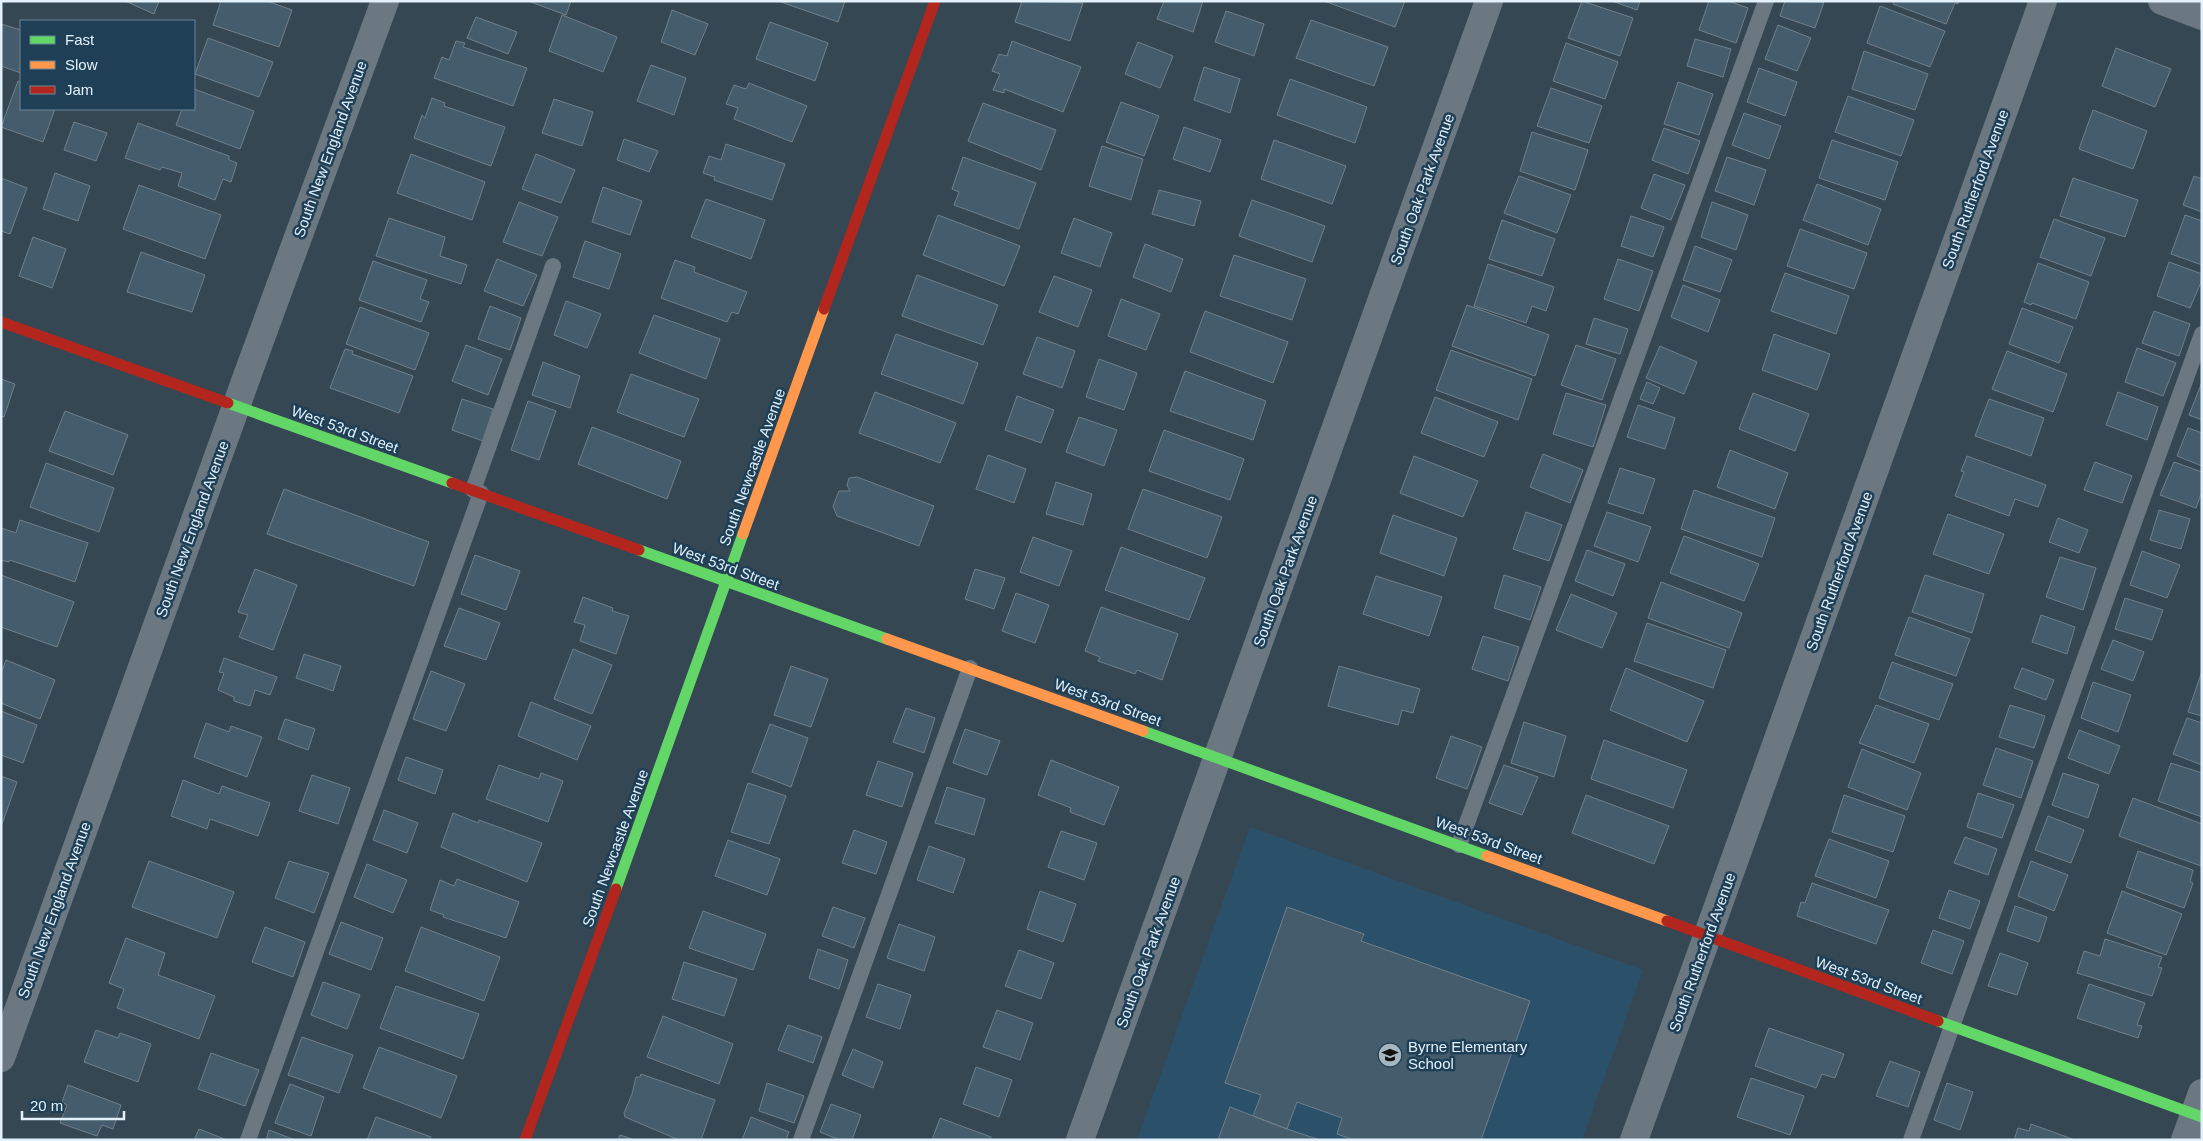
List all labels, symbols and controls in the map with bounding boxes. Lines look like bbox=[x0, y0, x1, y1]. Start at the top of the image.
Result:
legend bbox=[20, 20, 195, 110]
text: Fast bbox=[65, 31, 95, 48]
text: Slow bbox=[65, 56, 98, 73]
street label: South New England Avenue bbox=[290, 58, 370, 240]
text: Jam bbox=[65, 81, 93, 98]
street label: South Rutherford Avenue bbox=[1938, 107, 2012, 271]
street label: South Oak Park Avenue bbox=[1387, 111, 1457, 267]
street label: South Newcastle Avenue bbox=[716, 386, 788, 548]
street label: West 53rd Street bbox=[289, 402, 401, 456]
street label: South New England Avenue bbox=[152, 438, 232, 620]
street label: South Rutherford Avenue bbox=[1802, 489, 1876, 653]
street label: South Oak Park Avenue bbox=[1250, 493, 1320, 649]
street label: West 53rd Street bbox=[670, 539, 782, 593]
street label: West 53rd Street bbox=[1052, 675, 1164, 729]
street label: South Newcastle Avenue bbox=[579, 767, 651, 929]
street label: West 53rd Street bbox=[1433, 813, 1545, 867]
street label: South New England Avenue bbox=[14, 819, 94, 1001]
street label: South Rutherford Avenue bbox=[1665, 870, 1739, 1034]
street label: South Oak Park Avenue bbox=[1113, 874, 1183, 1030]
street label: West 53rd Street bbox=[1813, 953, 1925, 1007]
place label: Byrne Elementary School bbox=[1408, 1038, 1528, 1072]
school or university icon: Byrne Elementary School bbox=[1377, 1042, 1403, 1068]
scale bar bbox=[22, 1088, 125, 1120]
text: 20 m bbox=[30, 1097, 63, 1114]

